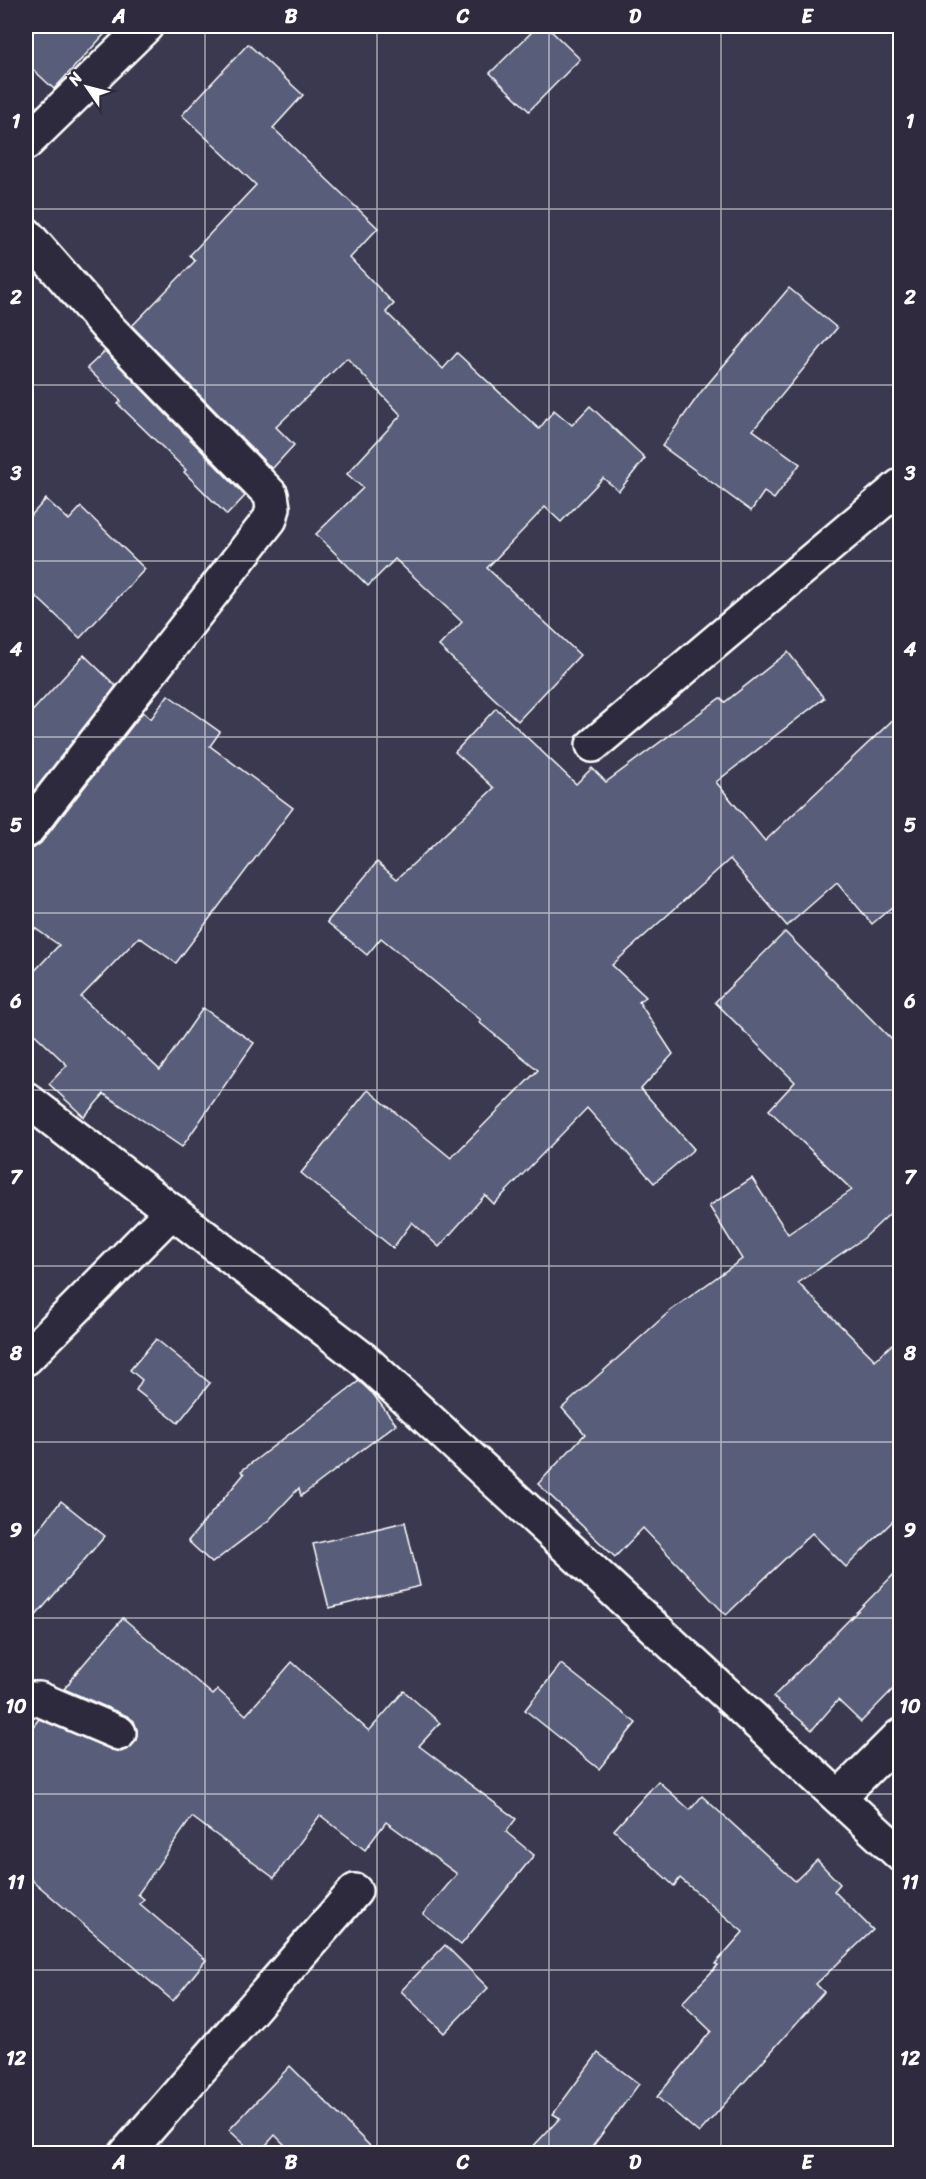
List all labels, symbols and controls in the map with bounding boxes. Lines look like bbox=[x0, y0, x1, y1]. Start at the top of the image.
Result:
text: A bbox=[111, 0, 126, 34]
text: B bbox=[285, 0, 298, 34]
text: C bbox=[456, 0, 470, 34]
text: D bbox=[629, 0, 642, 34]
text: E bbox=[801, 0, 814, 34]
north arrow bbox=[57, 57, 117, 117]
text: N bbox=[59, 65, 91, 92]
text: 1 bbox=[12, 104, 21, 139]
text: 1 bbox=[906, 104, 915, 139]
text: 2 bbox=[9, 280, 22, 315]
text: 2 bbox=[903, 280, 916, 315]
text: 3 bbox=[10, 456, 22, 491]
text: 3 bbox=[904, 456, 916, 491]
text: 4 bbox=[9, 632, 23, 667]
text: 4 bbox=[903, 632, 917, 667]
text: 5 bbox=[10, 808, 22, 843]
text: 5 bbox=[904, 808, 916, 843]
text: 6 bbox=[9, 984, 22, 1019]
text: 6 bbox=[903, 984, 916, 1019]
text: 7 bbox=[10, 1160, 23, 1195]
text: 7 bbox=[904, 1160, 917, 1195]
text: 8 bbox=[9, 1336, 23, 1371]
text: 8 bbox=[903, 1336, 917, 1371]
text: 9 bbox=[10, 1513, 22, 1548]
text: 9 bbox=[904, 1513, 916, 1548]
text: 10 bbox=[5, 1689, 27, 1724]
text: 10 bbox=[899, 1689, 921, 1724]
text: 11 bbox=[7, 1865, 25, 1900]
text: 11 bbox=[901, 1865, 919, 1900]
text: 12 bbox=[6, 2041, 27, 2076]
text: 12 bbox=[900, 2041, 921, 2076]
text: A bbox=[111, 2145, 126, 2179]
text: B bbox=[285, 2145, 298, 2179]
text: C bbox=[456, 2145, 470, 2179]
text: D bbox=[629, 2145, 642, 2179]
text: E bbox=[801, 2145, 814, 2179]

